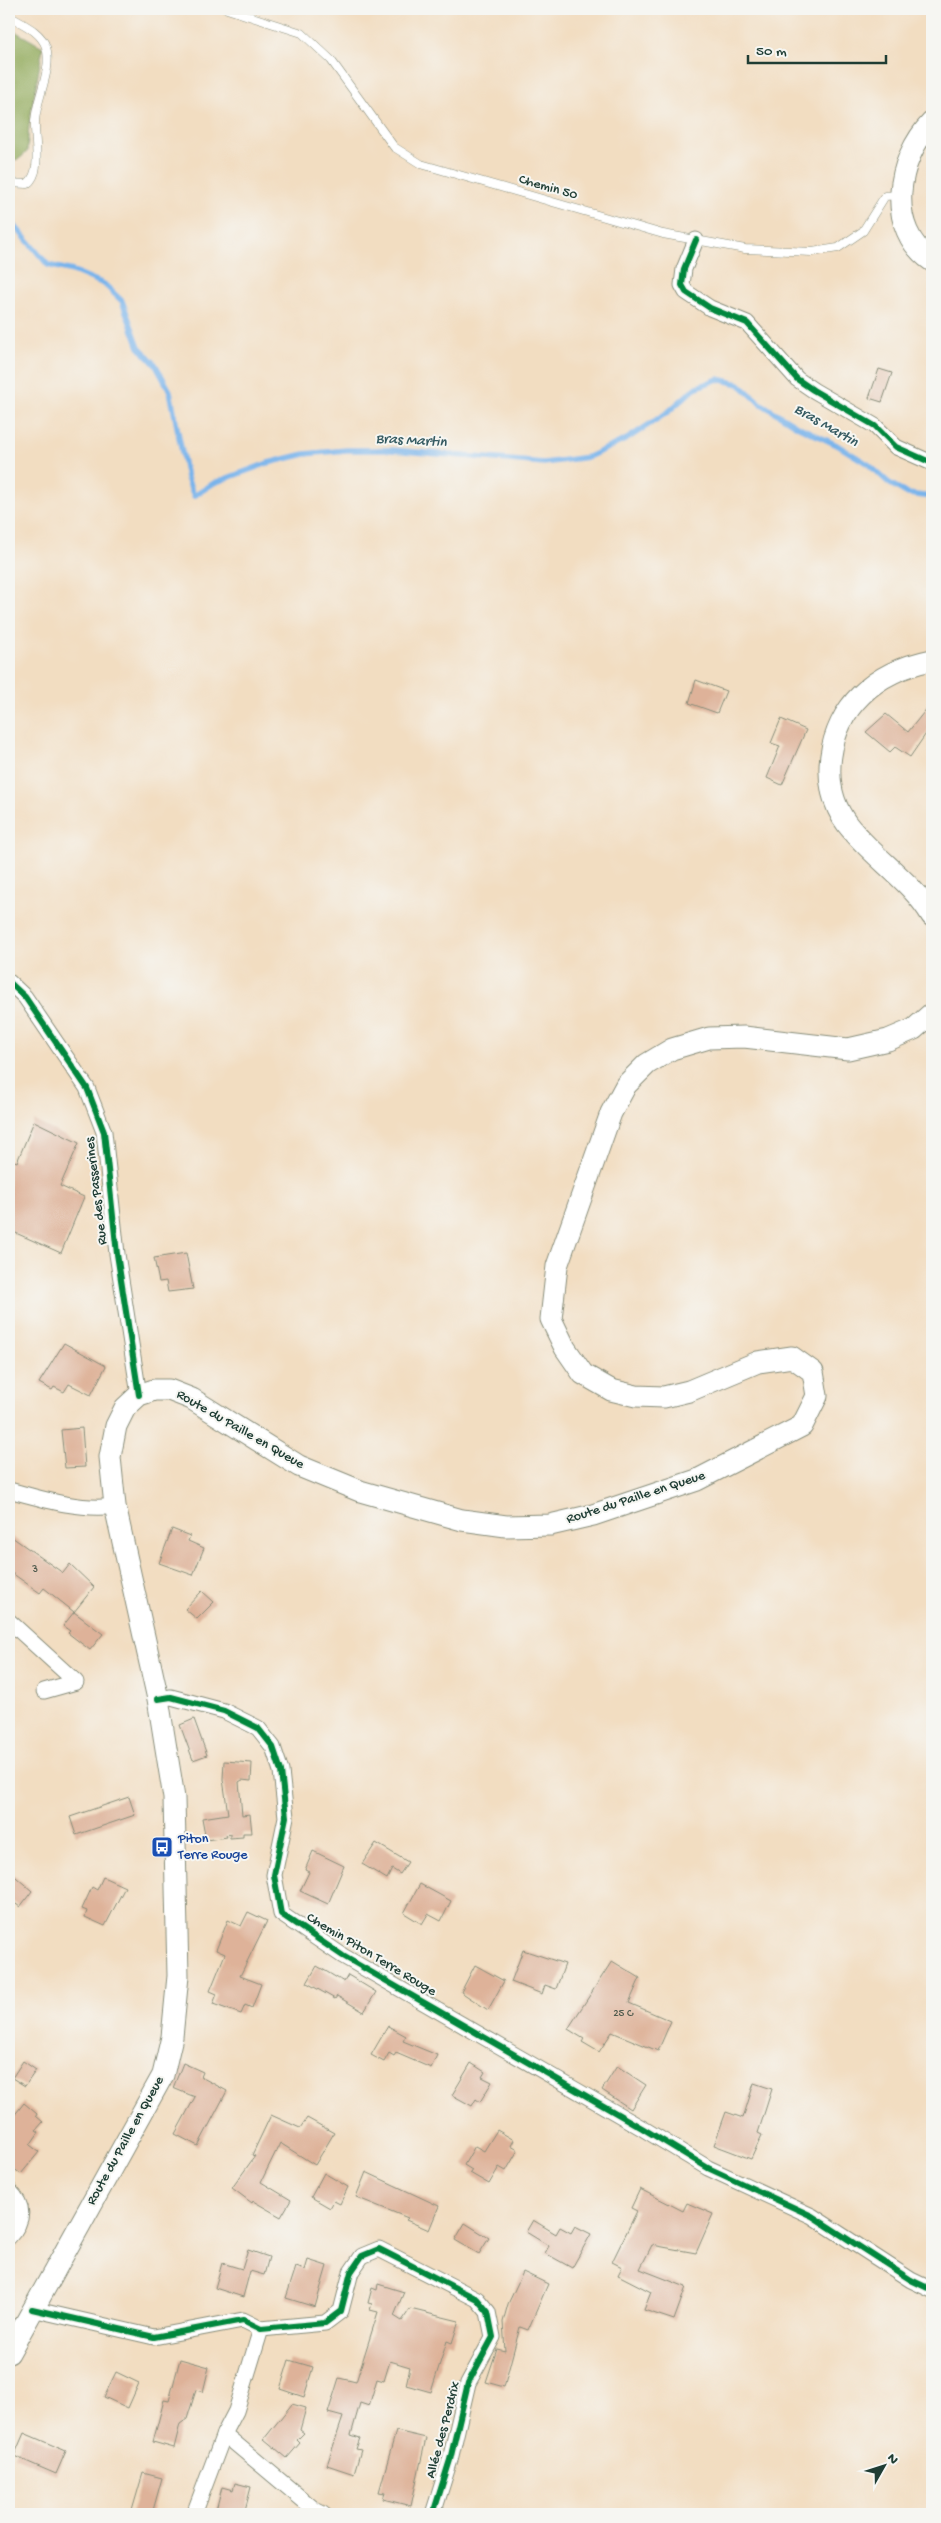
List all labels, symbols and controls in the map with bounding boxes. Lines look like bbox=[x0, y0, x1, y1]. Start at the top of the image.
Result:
scale bar bbox=[748, 32, 886, 64]
text: 50 m bbox=[756, 43, 787, 61]
street label: Chemin 50 bbox=[517, 171, 580, 205]
water label: Bras Martin bbox=[791, 400, 862, 452]
water label: Bras Martin bbox=[375, 430, 448, 452]
street label: Rue des Passerines bbox=[82, 1135, 112, 1246]
street label: Route du Paille en Queue bbox=[173, 1386, 308, 1474]
street label: Route du Paille en Queue bbox=[564, 1467, 708, 1528]
house number: 3 bbox=[31, 1564, 38, 1576]
place label: Piton Terre Rouge bbox=[177, 1831, 248, 1864]
bus stop icon: Piton Terre Rouge bbox=[150, 1835, 174, 1859]
street label: Chemin Piton Terre Rouge bbox=[303, 1909, 440, 2001]
house number: 25 C bbox=[613, 2008, 634, 2020]
street label: Route du Paille en Queue bbox=[83, 2073, 169, 2209]
street label: Allée des Perdrix bbox=[423, 2379, 465, 2480]
north arrow bbox=[858, 2440, 908, 2490]
text: N bbox=[883, 2450, 902, 2468]

